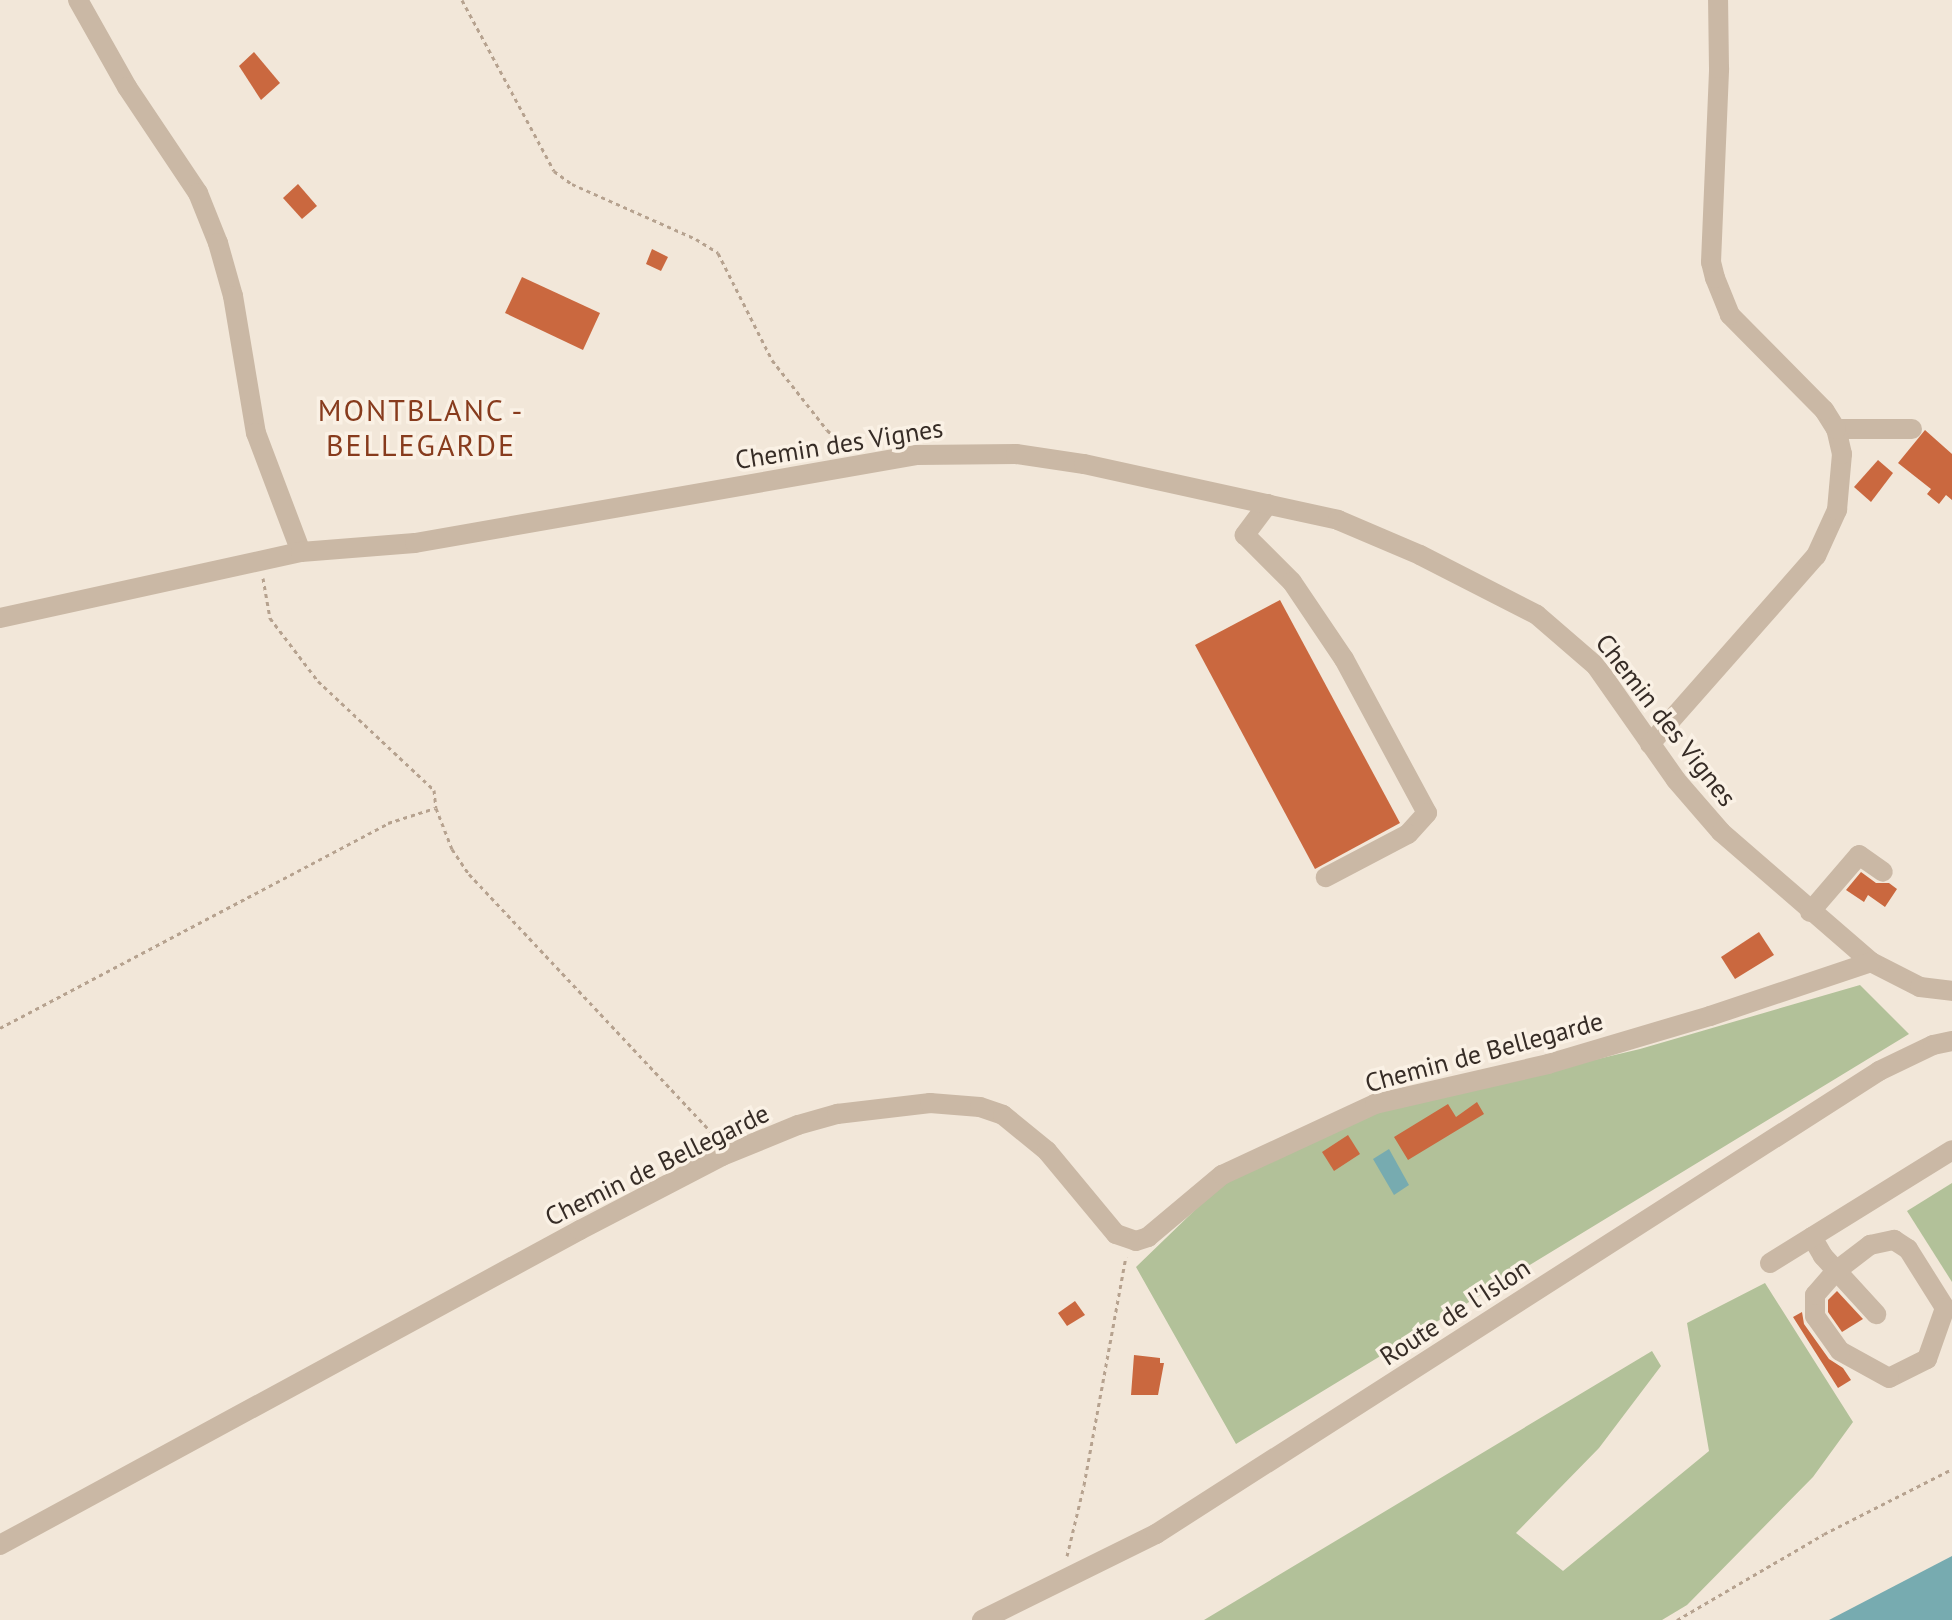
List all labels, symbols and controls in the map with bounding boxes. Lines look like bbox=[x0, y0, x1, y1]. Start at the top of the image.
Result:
district label: MONTBLANC - BELLEGARDE bbox=[316, 392, 526, 462]
street label: Chemin des Vignes bbox=[733, 412, 945, 476]
street label: Chemin des Vignes bbox=[1589, 627, 1743, 813]
street label: Chemin de Bellegarde bbox=[1362, 1005, 1606, 1099]
street label: Chemin de Bellegarde bbox=[540, 1097, 774, 1233]
street label: Route de l'Islon bbox=[1374, 1252, 1536, 1372]

